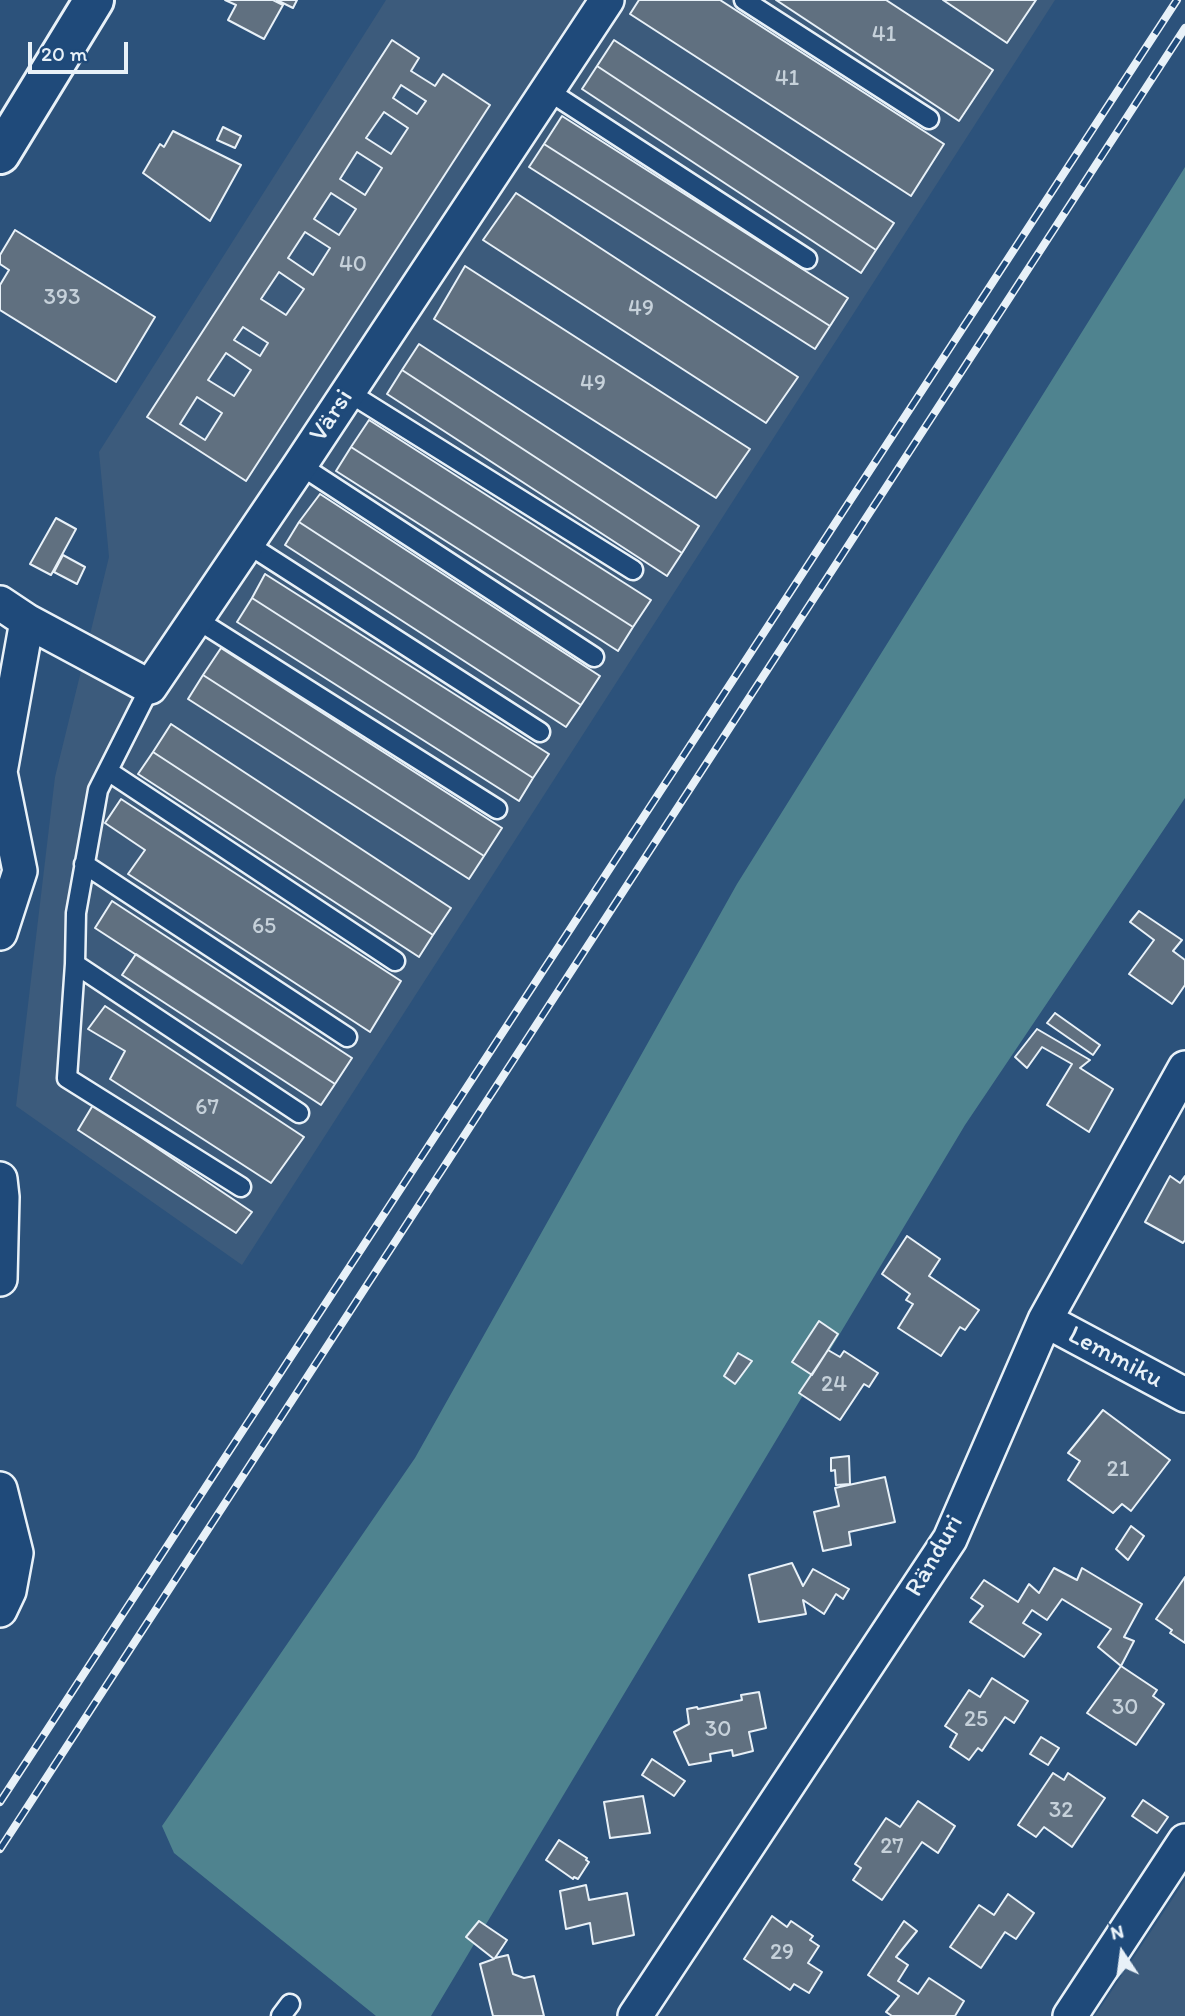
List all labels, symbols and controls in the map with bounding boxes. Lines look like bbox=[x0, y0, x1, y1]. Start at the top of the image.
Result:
house number: 41 bbox=[872, 21, 896, 49]
scale bar bbox=[32, 28, 131, 72]
text: 20 m bbox=[41, 41, 87, 66]
house number: 41 bbox=[775, 65, 799, 93]
house number: 40 bbox=[339, 251, 367, 279]
house number: 393 bbox=[43, 284, 81, 312]
house number: 49 bbox=[628, 295, 654, 323]
house number: 49 bbox=[580, 370, 606, 398]
street label: Värsi bbox=[304, 384, 360, 448]
house number: 65 bbox=[252, 913, 276, 941]
house number: 67 bbox=[195, 1094, 219, 1122]
street label: Lemmiku bbox=[1062, 1320, 1168, 1396]
house number: 24 bbox=[821, 1371, 847, 1399]
house number: 21 bbox=[1107, 1456, 1129, 1484]
street label: Ränduri bbox=[899, 1510, 971, 1602]
house number: 30 bbox=[1112, 1694, 1138, 1722]
house number: 25 bbox=[964, 1706, 988, 1734]
house number: 30 bbox=[705, 1716, 731, 1744]
house number: 32 bbox=[1049, 1797, 1073, 1825]
house number: 27 bbox=[880, 1833, 904, 1861]
north arrow bbox=[1087, 1918, 1157, 1988]
text: N bbox=[1108, 1919, 1126, 1945]
house number: 29 bbox=[770, 1939, 794, 1967]

